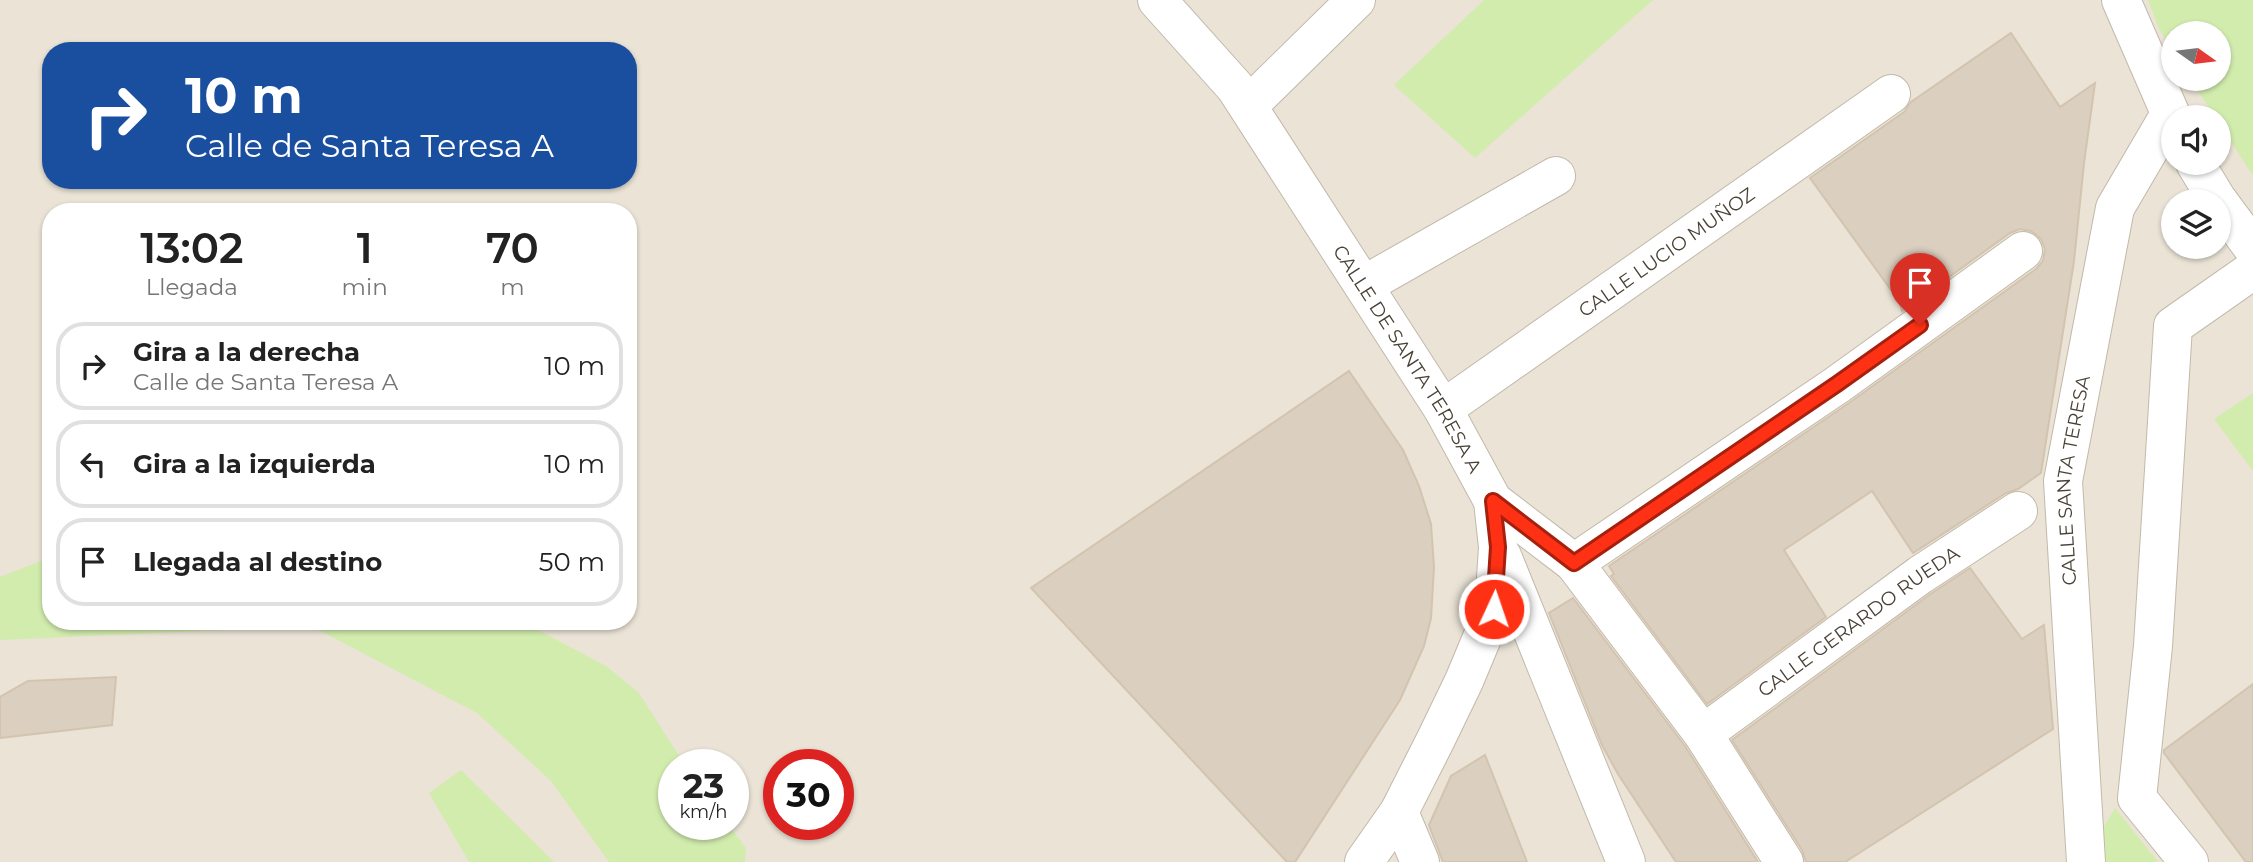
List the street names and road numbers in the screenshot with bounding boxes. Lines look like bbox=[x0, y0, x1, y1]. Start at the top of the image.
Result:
street label: CALLE LUCIO MUÑOZ bbox=[1574, 182, 1759, 322]
street label: CALLE DE SANTA TERESA A bbox=[1329, 241, 1487, 477]
street label: CALLE SANTA TERESA bbox=[2051, 373, 2094, 586]
street label: CALLE GERARDO RUEDA bbox=[1753, 541, 1964, 702]

